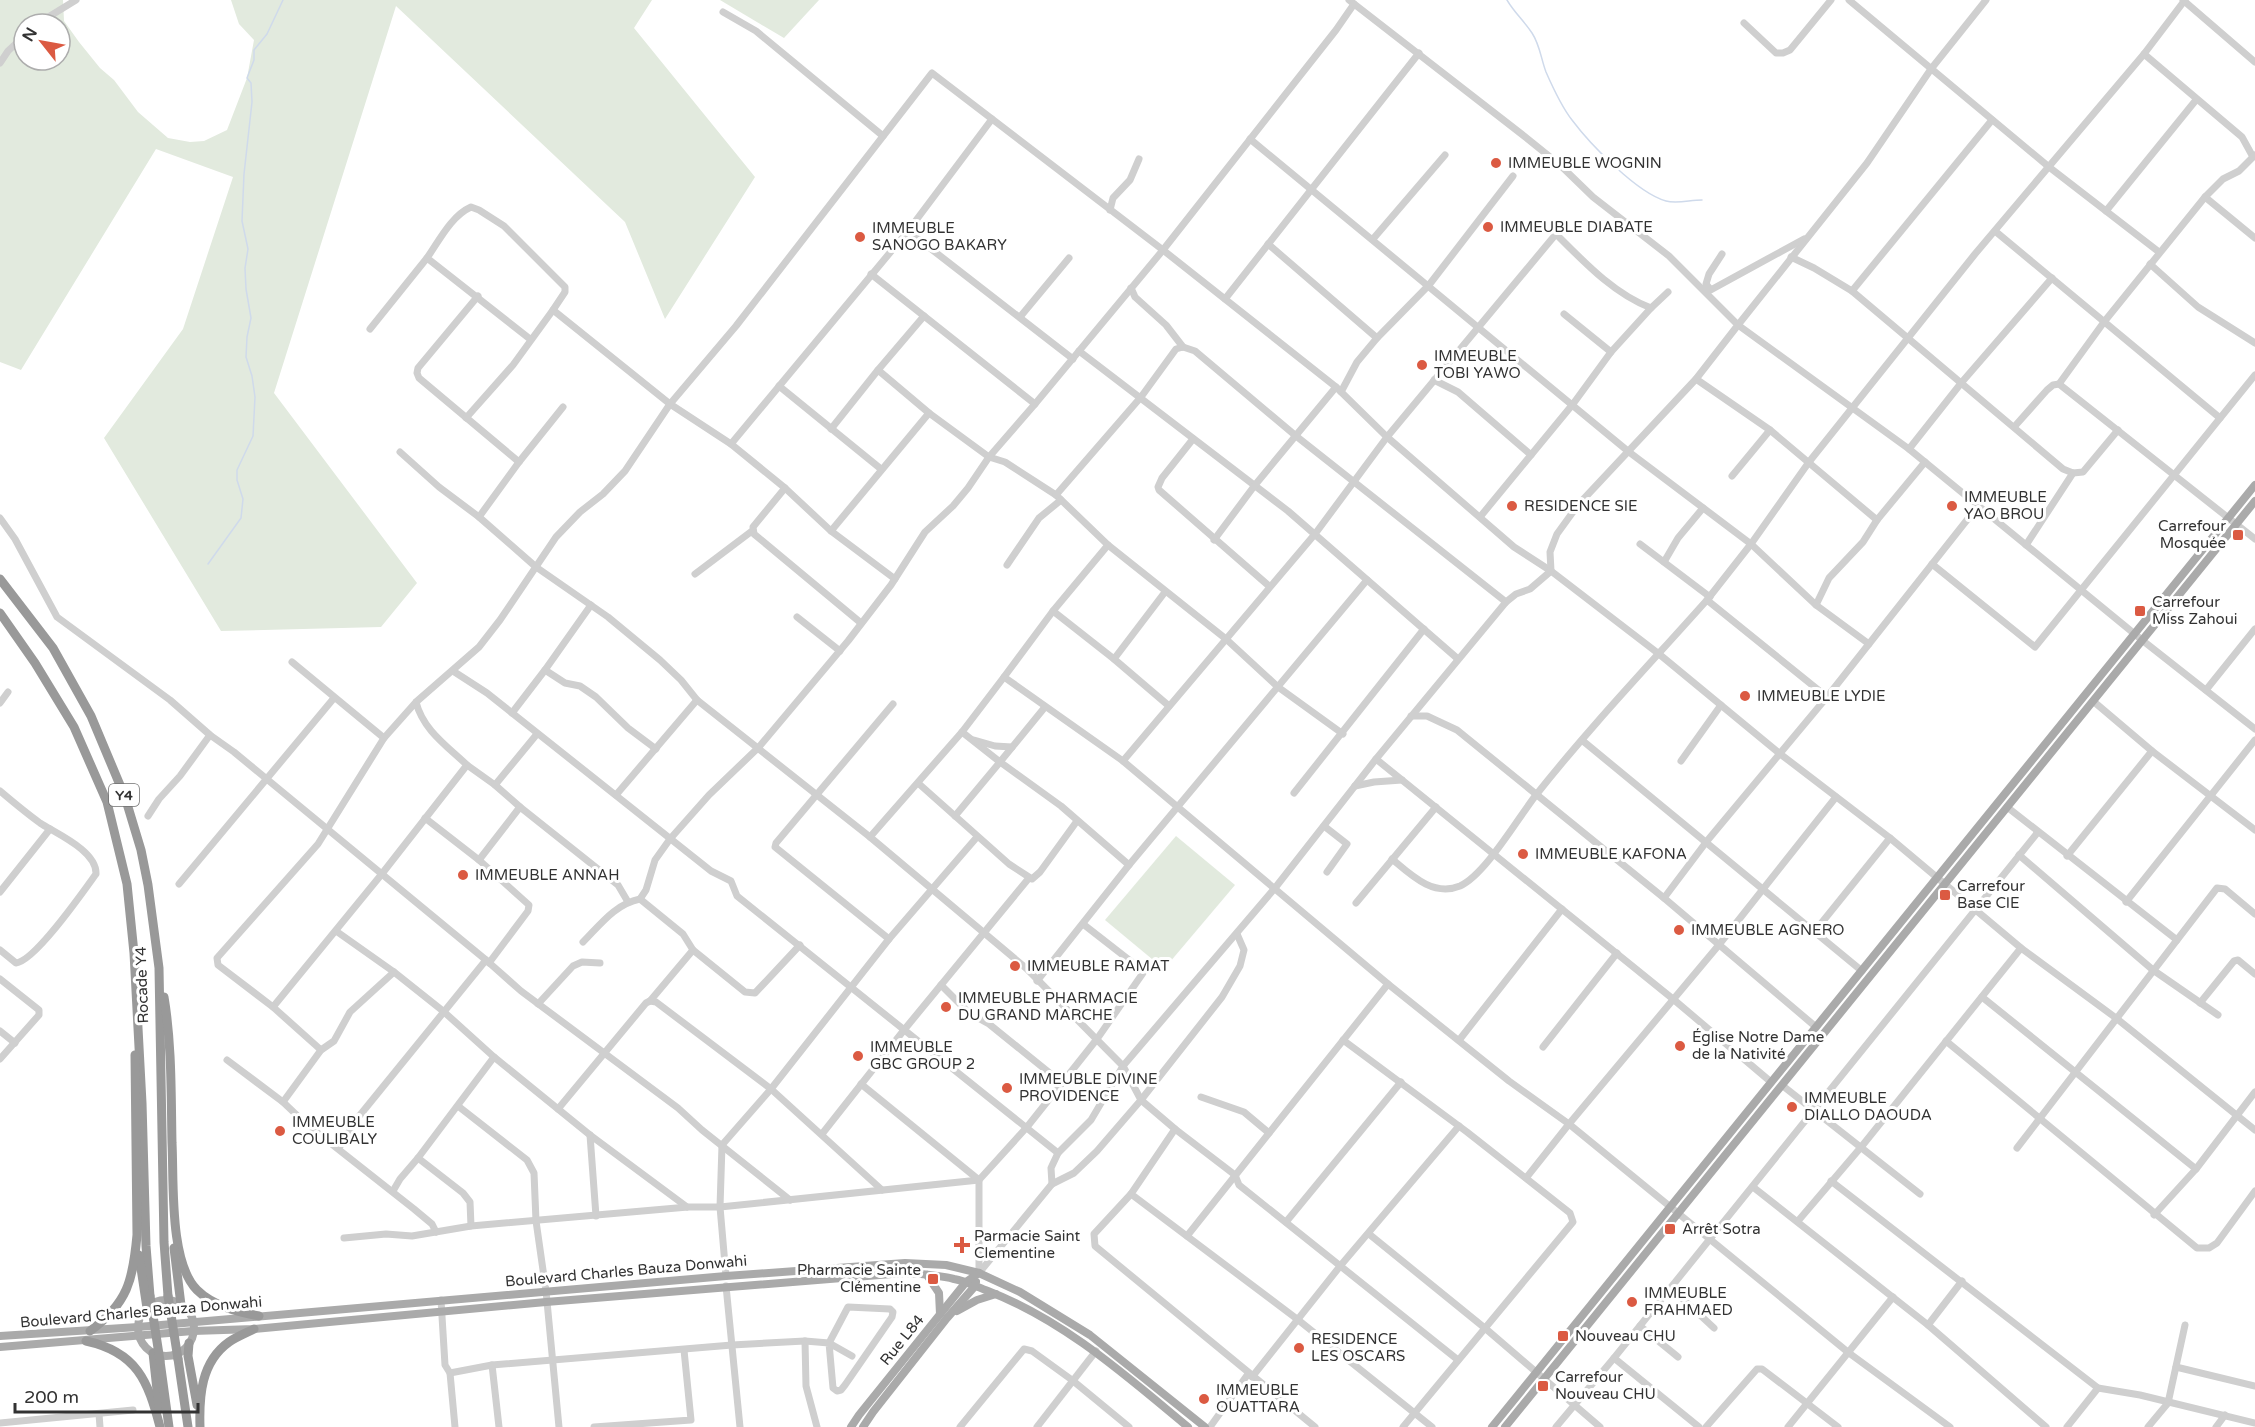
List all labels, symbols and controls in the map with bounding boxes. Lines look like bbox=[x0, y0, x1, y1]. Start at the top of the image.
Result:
north arrow bbox=[12, 12, 72, 72]
text: N bbox=[18, 24, 42, 45]
place label: IMMEUBLE WOGNIN bbox=[1508, 154, 1662, 172]
marker: IMMEUBLE WOGNIN bbox=[1489, 156, 1503, 170]
place label: IMMEUBLE DIABATE bbox=[1500, 218, 1653, 236]
place label: IMMEUBLE SANOGO BAKARY bbox=[872, 219, 1007, 254]
marker: IMMEUBLE DIABATE bbox=[1481, 220, 1495, 234]
marker: IMMEUBLE SANOGO BAKARY bbox=[853, 230, 867, 244]
place label: IMMEUBLE TOBI YAWO bbox=[1434, 347, 1521, 382]
marker: IMMEUBLE TOBI YAWO bbox=[1415, 358, 1429, 372]
place label: IMMEUBLE YAO BROU bbox=[1964, 488, 2047, 523]
place label: RESIDENCE SIE bbox=[1524, 497, 1638, 515]
marker: RESIDENCE SIE bbox=[1505, 499, 1519, 513]
marker: IMMEUBLE YAO BROU bbox=[1945, 499, 1959, 513]
place label: Carrefour Mosquée bbox=[2158, 517, 2226, 552]
marker: Carrefour Mosquée bbox=[2231, 528, 2245, 542]
place label: Carrefour Miss Zahoui bbox=[2152, 593, 2238, 628]
marker: Carrefour Miss Zahoui bbox=[2133, 604, 2147, 618]
place label: IMMEUBLE LYDIE bbox=[1757, 687, 1886, 705]
marker: IMMEUBLE LYDIE bbox=[1738, 689, 1752, 703]
road number: Y4 bbox=[109, 784, 139, 806]
place label: IMMEUBLE KAFONA bbox=[1535, 845, 1687, 863]
marker: IMMEUBLE KAFONA bbox=[1516, 847, 1530, 861]
place label: IMMEUBLE ANNAH bbox=[475, 866, 620, 884]
marker: IMMEUBLE ANNAH bbox=[456, 868, 470, 882]
place label: Carrefour Base CIE bbox=[1957, 877, 2025, 912]
marker: Carrefour Base CIE bbox=[1938, 888, 1952, 902]
place label: IMMEUBLE AGNERO bbox=[1691, 921, 1845, 939]
marker: IMMEUBLE AGNERO bbox=[1672, 923, 1686, 937]
street label: Rocade Y4 bbox=[132, 946, 152, 1024]
place label: IMMEUBLE RAMAT bbox=[1027, 957, 1169, 975]
marker: IMMEUBLE RAMAT bbox=[1008, 959, 1022, 973]
place label: IMMEUBLE PHARMACIE DU GRAND MARCHE bbox=[958, 989, 1138, 1024]
marker: IMMEUBLE PHARMACIE DU GRAND MARCHE bbox=[939, 1000, 953, 1014]
place label: Église Notre Dame de la Nativité bbox=[1692, 1028, 1824, 1063]
place label: IMMEUBLE GBC GROUP 2 bbox=[870, 1038, 975, 1073]
marker: Église Notre Dame de la Nativité bbox=[1673, 1039, 1687, 1053]
marker: IMMEUBLE GBC GROUP 2 bbox=[851, 1049, 865, 1063]
place label: IMMEUBLE DIVINE PROVIDENCE bbox=[1019, 1070, 1158, 1105]
marker: IMMEUBLE DIVINE PROVIDENCE bbox=[1000, 1081, 1014, 1095]
place label: IMMEUBLE DIALLO DAOUDA bbox=[1804, 1089, 1932, 1124]
marker: IMMEUBLE DIALLO DAOUDA bbox=[1785, 1100, 1799, 1114]
place label: IMMEUBLE COULIBALY bbox=[292, 1113, 377, 1148]
marker: IMMEUBLE COULIBALY bbox=[273, 1124, 287, 1138]
place label: Arrêt Sotra bbox=[1682, 1220, 1761, 1238]
marker: Arrêt Sotra bbox=[1663, 1222, 1677, 1236]
place label: Parmacie Saint Clementine bbox=[974, 1227, 1081, 1262]
marker: Parmacie Saint Clementine bbox=[955, 1238, 969, 1252]
street label: Boulevard Charles Bauza Donwahi bbox=[504, 1251, 748, 1291]
place label: Pharmacie Sainte Clémentine bbox=[797, 1261, 921, 1296]
marker: Pharmacie Sainte Clémentine bbox=[926, 1272, 940, 1286]
place label: IMMEUBLE FRAHMAED bbox=[1644, 1284, 1733, 1319]
street label: Boulevard Charles Bauza Donwahi bbox=[19, 1292, 263, 1332]
marker: IMMEUBLE FRAHMAED bbox=[1625, 1295, 1639, 1309]
street label: Rue L84 bbox=[876, 1311, 928, 1369]
place label: Nouveau CHU bbox=[1575, 1327, 1676, 1345]
marker: Nouveau CHU bbox=[1556, 1329, 1570, 1343]
place label: RESIDENCE LES OSCARS bbox=[1311, 1330, 1405, 1365]
marker: RESIDENCE LES OSCARS bbox=[1292, 1341, 1306, 1355]
place label: Carrefour Nouveau CHU bbox=[1555, 1368, 1656, 1403]
scale bar bbox=[15, 1376, 198, 1414]
marker: Carrefour Nouveau CHU bbox=[1536, 1379, 1550, 1393]
place label: IMMEUBLE OUATTARA bbox=[1216, 1381, 1300, 1416]
text: 200 m bbox=[24, 1386, 79, 1408]
marker: IMMEUBLE OUATTARA bbox=[1197, 1392, 1211, 1406]

